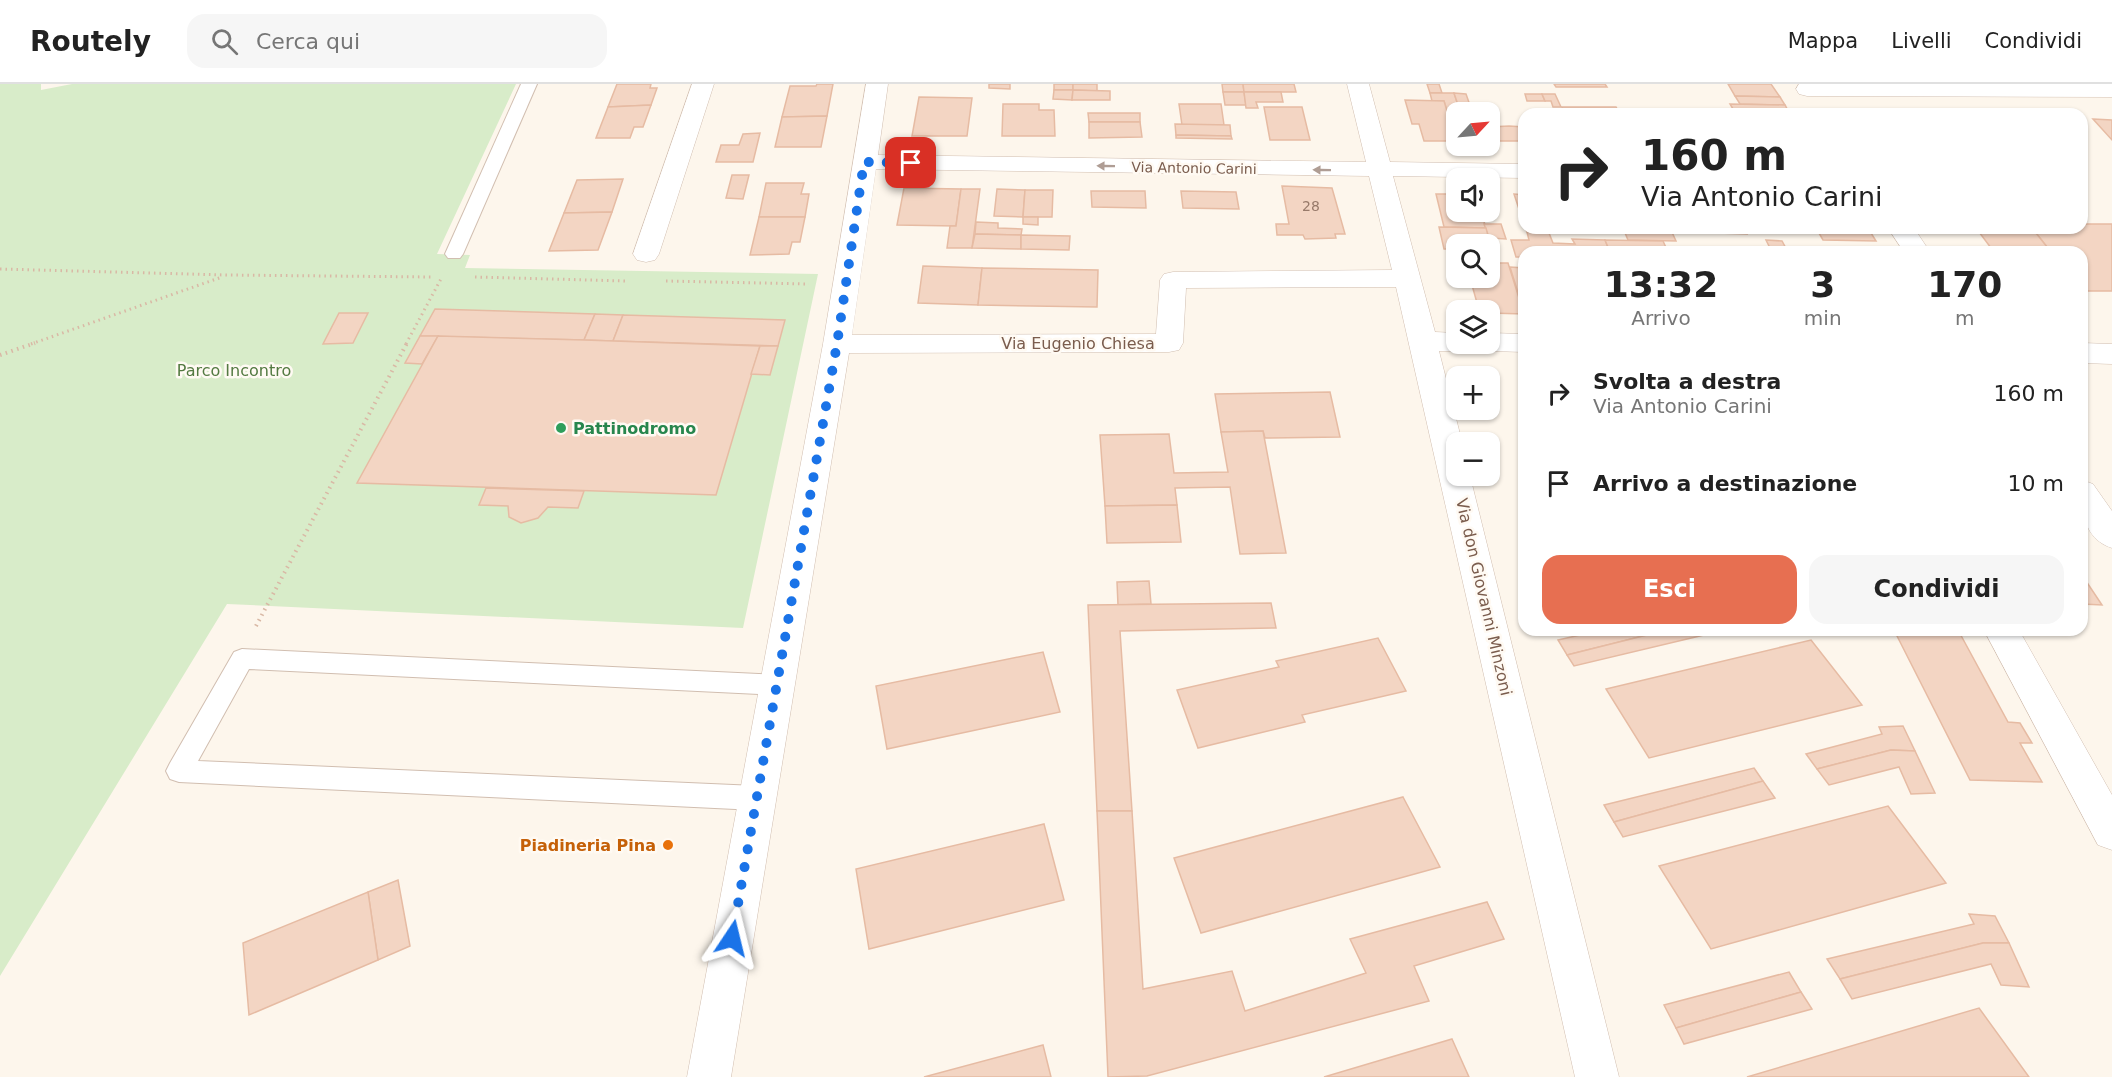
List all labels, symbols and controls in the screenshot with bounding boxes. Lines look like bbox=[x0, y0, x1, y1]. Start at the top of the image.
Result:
search box bbox=[187, 14, 607, 68]
text: Routely bbox=[30, 25, 151, 58]
icon: search bbox=[208, 25, 241, 58]
text: Cerca qui bbox=[256, 29, 360, 54]
text: Mappa bbox=[1788, 29, 1858, 53]
text: Livelli bbox=[1891, 29, 1952, 53]
text: Condividi bbox=[1985, 29, 2082, 53]
north arrow bbox=[1446, 102, 1500, 156]
map controls bbox=[1446, 102, 1500, 486]
text: 160 m bbox=[1641, 131, 1787, 180]
icon: right bbox=[1542, 132, 1620, 210]
pin bbox=[885, 137, 936, 188]
icon: arrive bbox=[894, 146, 927, 179]
street label: Via Antonio Carini bbox=[1131, 159, 1257, 177]
one-way arrow bbox=[1097, 161, 1116, 171]
one-way arrow bbox=[1313, 165, 1332, 174]
button: sound bbox=[1446, 168, 1500, 222]
text: Via Antonio Carini bbox=[1641, 181, 1883, 212]
house number: 28 bbox=[1302, 198, 1320, 214]
button: search bbox=[1446, 234, 1500, 288]
text: 13:32 bbox=[1604, 264, 1718, 305]
text: 3 bbox=[1810, 264, 1835, 305]
text: 170 bbox=[1927, 264, 2002, 305]
button: layers bbox=[1446, 300, 1500, 354]
text: Arrivo bbox=[1631, 306, 1691, 330]
text: min bbox=[1804, 306, 1842, 330]
text: m bbox=[1955, 306, 1975, 330]
street label: Via Eugenio Chiesa bbox=[1001, 334, 1155, 353]
park label: Parco Incontro bbox=[177, 361, 291, 380]
button: + bbox=[1446, 366, 1500, 420]
text: Svolta a destra bbox=[1593, 369, 1781, 394]
icon: right bbox=[1542, 377, 1575, 410]
text: 160 m bbox=[1994, 381, 2064, 406]
text: Via Antonio Carini bbox=[1593, 394, 1772, 418]
place label: Pattinodromo bbox=[573, 419, 696, 438]
marker: Pattinodromo bbox=[554, 421, 568, 435]
button: − bbox=[1446, 432, 1500, 486]
icon: arrive bbox=[1542, 467, 1575, 500]
text: Arrivo a destinazione bbox=[1593, 471, 1857, 496]
text: 10 m bbox=[2008, 471, 2064, 496]
street label: Via don Giovanni Minzoni bbox=[1452, 496, 1516, 698]
button: Esci bbox=[1542, 555, 1797, 624]
button: Condividi bbox=[1809, 555, 2064, 624]
place label: Piadineria Pina bbox=[520, 836, 656, 855]
marker: Piadineria Pina bbox=[661, 838, 675, 852]
position arrow bbox=[700, 906, 764, 970]

